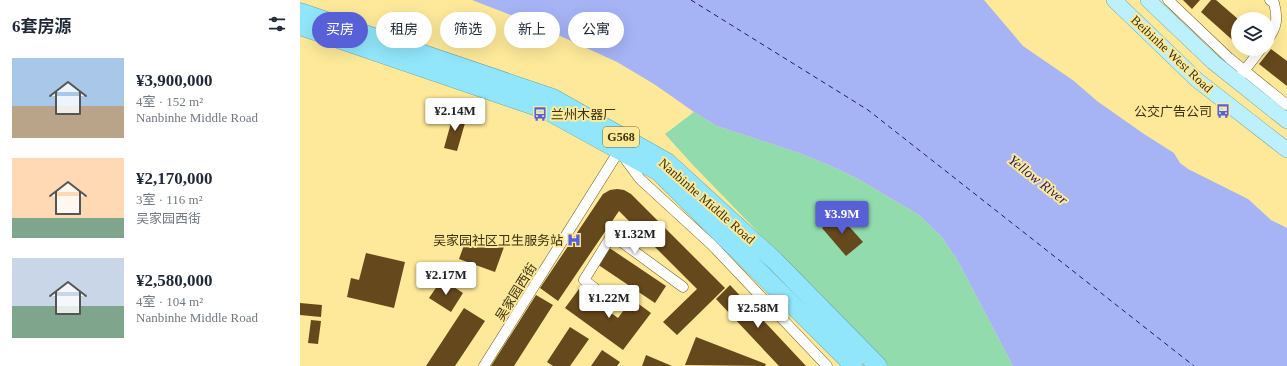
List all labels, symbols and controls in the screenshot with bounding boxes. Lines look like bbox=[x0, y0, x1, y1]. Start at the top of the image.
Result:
chip: 买房 bbox=[312, 12, 368, 48]
chip: 租房 bbox=[376, 12, 432, 48]
chip: 筛选 bbox=[440, 12, 496, 48]
chip: 新上 bbox=[504, 12, 560, 48]
chip: 公寓 bbox=[568, 12, 624, 48]
street label: Beibinhe West Road bbox=[1128, 12, 1216, 96]
map controls bbox=[1231, 12, 1275, 56]
button: layers bbox=[1231, 12, 1275, 56]
icon: filters bbox=[266, 13, 288, 35]
text: 6套房源 bbox=[12, 17, 72, 36]
text: ¥3,900,000 bbox=[136, 71, 213, 90]
icon: home bbox=[44, 74, 92, 122]
text: 4室 · 152 m² bbox=[136, 94, 203, 109]
pin: ¥2.14M bbox=[422, 98, 488, 132]
text: ¥2.14M bbox=[434, 103, 476, 118]
bus stop icon: 公交广告公司 bbox=[1215, 103, 1231, 119]
place label: 公交广告公司 bbox=[1134, 104, 1212, 119]
bus stop icon: 兰州木器厂 bbox=[532, 106, 548, 122]
place label: 兰州木器厂 bbox=[551, 107, 616, 122]
text: Nanbinhe Middle Road bbox=[136, 110, 258, 125]
road number: G568 bbox=[603, 127, 639, 147]
water label: Yellow River bbox=[1006, 152, 1071, 208]
street label: Nanbinhe Middle Road bbox=[656, 155, 758, 247]
text: ¥2,170,000 bbox=[136, 169, 213, 188]
icon: home bbox=[44, 174, 92, 222]
text: 3室 · 116 m² bbox=[136, 192, 203, 207]
pin: ¥3.9M bbox=[814, 201, 870, 235]
text: ¥3.9M bbox=[824, 206, 860, 221]
text: 吴家园西街 bbox=[136, 211, 201, 226]
pin: ¥1.32M bbox=[602, 221, 668, 255]
text: ¥1.32M bbox=[614, 226, 656, 241]
hospital icon: 吴家园社区卫生服务站 bbox=[566, 232, 582, 248]
place label: 吴家园社区卫生服务站 bbox=[433, 233, 563, 248]
street label: 吴家园西街 bbox=[492, 260, 540, 324]
pin: ¥2.17M bbox=[413, 262, 479, 296]
text: ¥2.17M bbox=[425, 267, 467, 282]
text: ¥2,580,000 bbox=[136, 271, 213, 290]
icon: home bbox=[44, 274, 92, 322]
pin: ¥1.22M bbox=[576, 285, 642, 319]
text: ¥1.22M bbox=[588, 290, 630, 305]
text: 4室 · 104 m² bbox=[136, 294, 203, 309]
pin: ¥2.58M bbox=[725, 295, 791, 329]
text: ¥2.58M bbox=[737, 300, 779, 315]
text: Nanbinhe Middle Road bbox=[136, 310, 258, 325]

